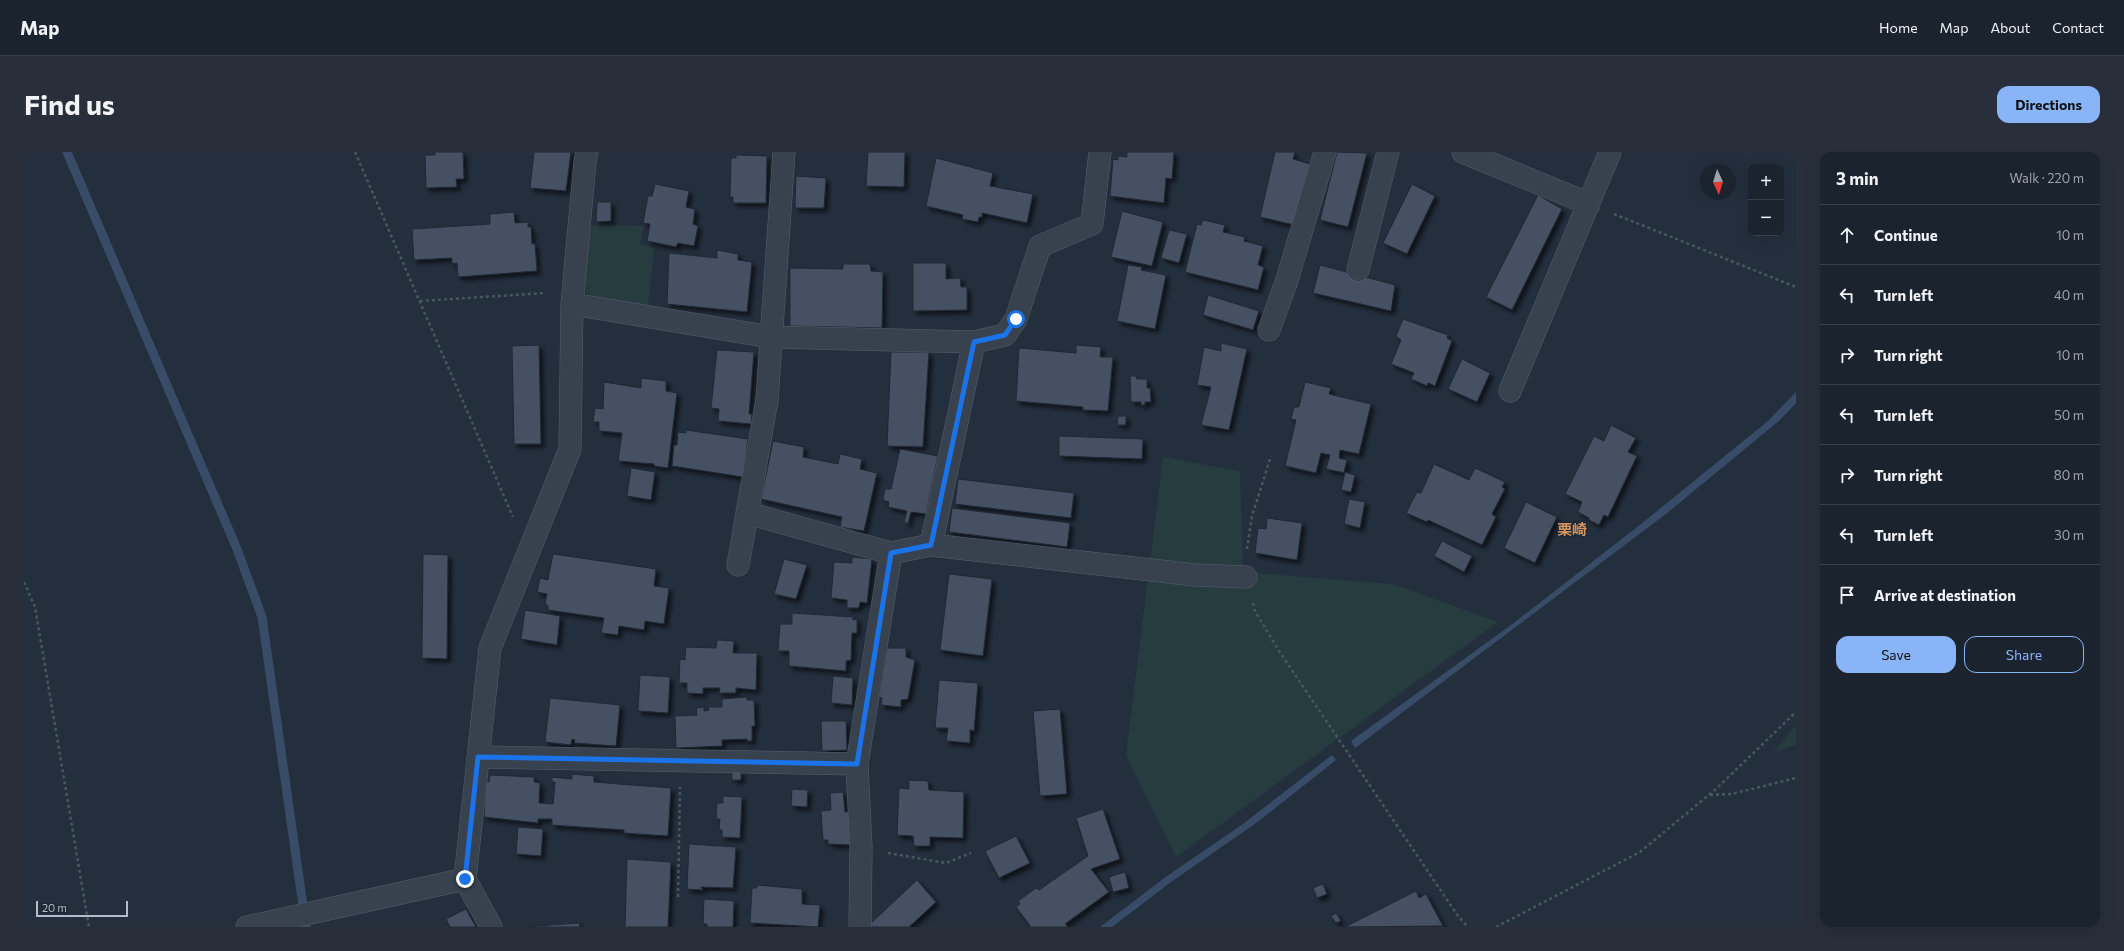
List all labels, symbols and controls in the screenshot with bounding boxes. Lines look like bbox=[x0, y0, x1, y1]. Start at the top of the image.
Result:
text: Map bbox=[20, 16, 59, 39]
text: Home bbox=[1879, 19, 1918, 36]
text: Map bbox=[1940, 19, 1968, 36]
text: About bbox=[1990, 19, 2030, 36]
text: Contact bbox=[2052, 19, 2104, 36]
button: Directions bbox=[1997, 86, 2100, 123]
text: Find us bbox=[24, 87, 115, 121]
north arrow bbox=[1700, 164, 1736, 200]
map controls bbox=[1748, 164, 1784, 236]
button: + bbox=[1748, 164, 1784, 200]
text: 3 min bbox=[1836, 168, 1879, 189]
text: Walk · 220 m bbox=[2010, 170, 2084, 186]
button: − bbox=[1748, 200, 1784, 236]
icon: ahead bbox=[1836, 224, 1858, 246]
text: Continue bbox=[1874, 226, 1938, 244]
text: 10 m bbox=[2056, 227, 2084, 243]
icon: left bbox=[1836, 284, 1858, 306]
text: Turn left bbox=[1874, 286, 1933, 304]
text: 40 m bbox=[2054, 287, 2084, 303]
route start bbox=[1007, 310, 1025, 328]
icon: right bbox=[1836, 344, 1858, 366]
text: Turn right bbox=[1874, 346, 1943, 364]
text: 10 m bbox=[2056, 347, 2084, 363]
icon: left bbox=[1836, 404, 1858, 426]
text: Turn left bbox=[1874, 406, 1933, 424]
text: 50 m bbox=[2054, 407, 2084, 423]
icon: right bbox=[1836, 464, 1858, 486]
text: Turn right bbox=[1874, 466, 1943, 484]
text: 80 m bbox=[2054, 467, 2084, 483]
district label: 栗崎 bbox=[1557, 520, 1587, 538]
icon: left bbox=[1836, 524, 1858, 546]
text: Turn left bbox=[1874, 526, 1933, 544]
text: 30 m bbox=[2054, 527, 2084, 543]
icon: arrive bbox=[1836, 584, 1858, 606]
text: Arrive at destination bbox=[1874, 586, 2016, 604]
button: Save bbox=[1836, 636, 1956, 673]
button: Share bbox=[1964, 636, 2084, 673]
route end bbox=[456, 870, 474, 888]
scale bar bbox=[36, 899, 128, 918]
text: 20 m bbox=[42, 901, 67, 914]

